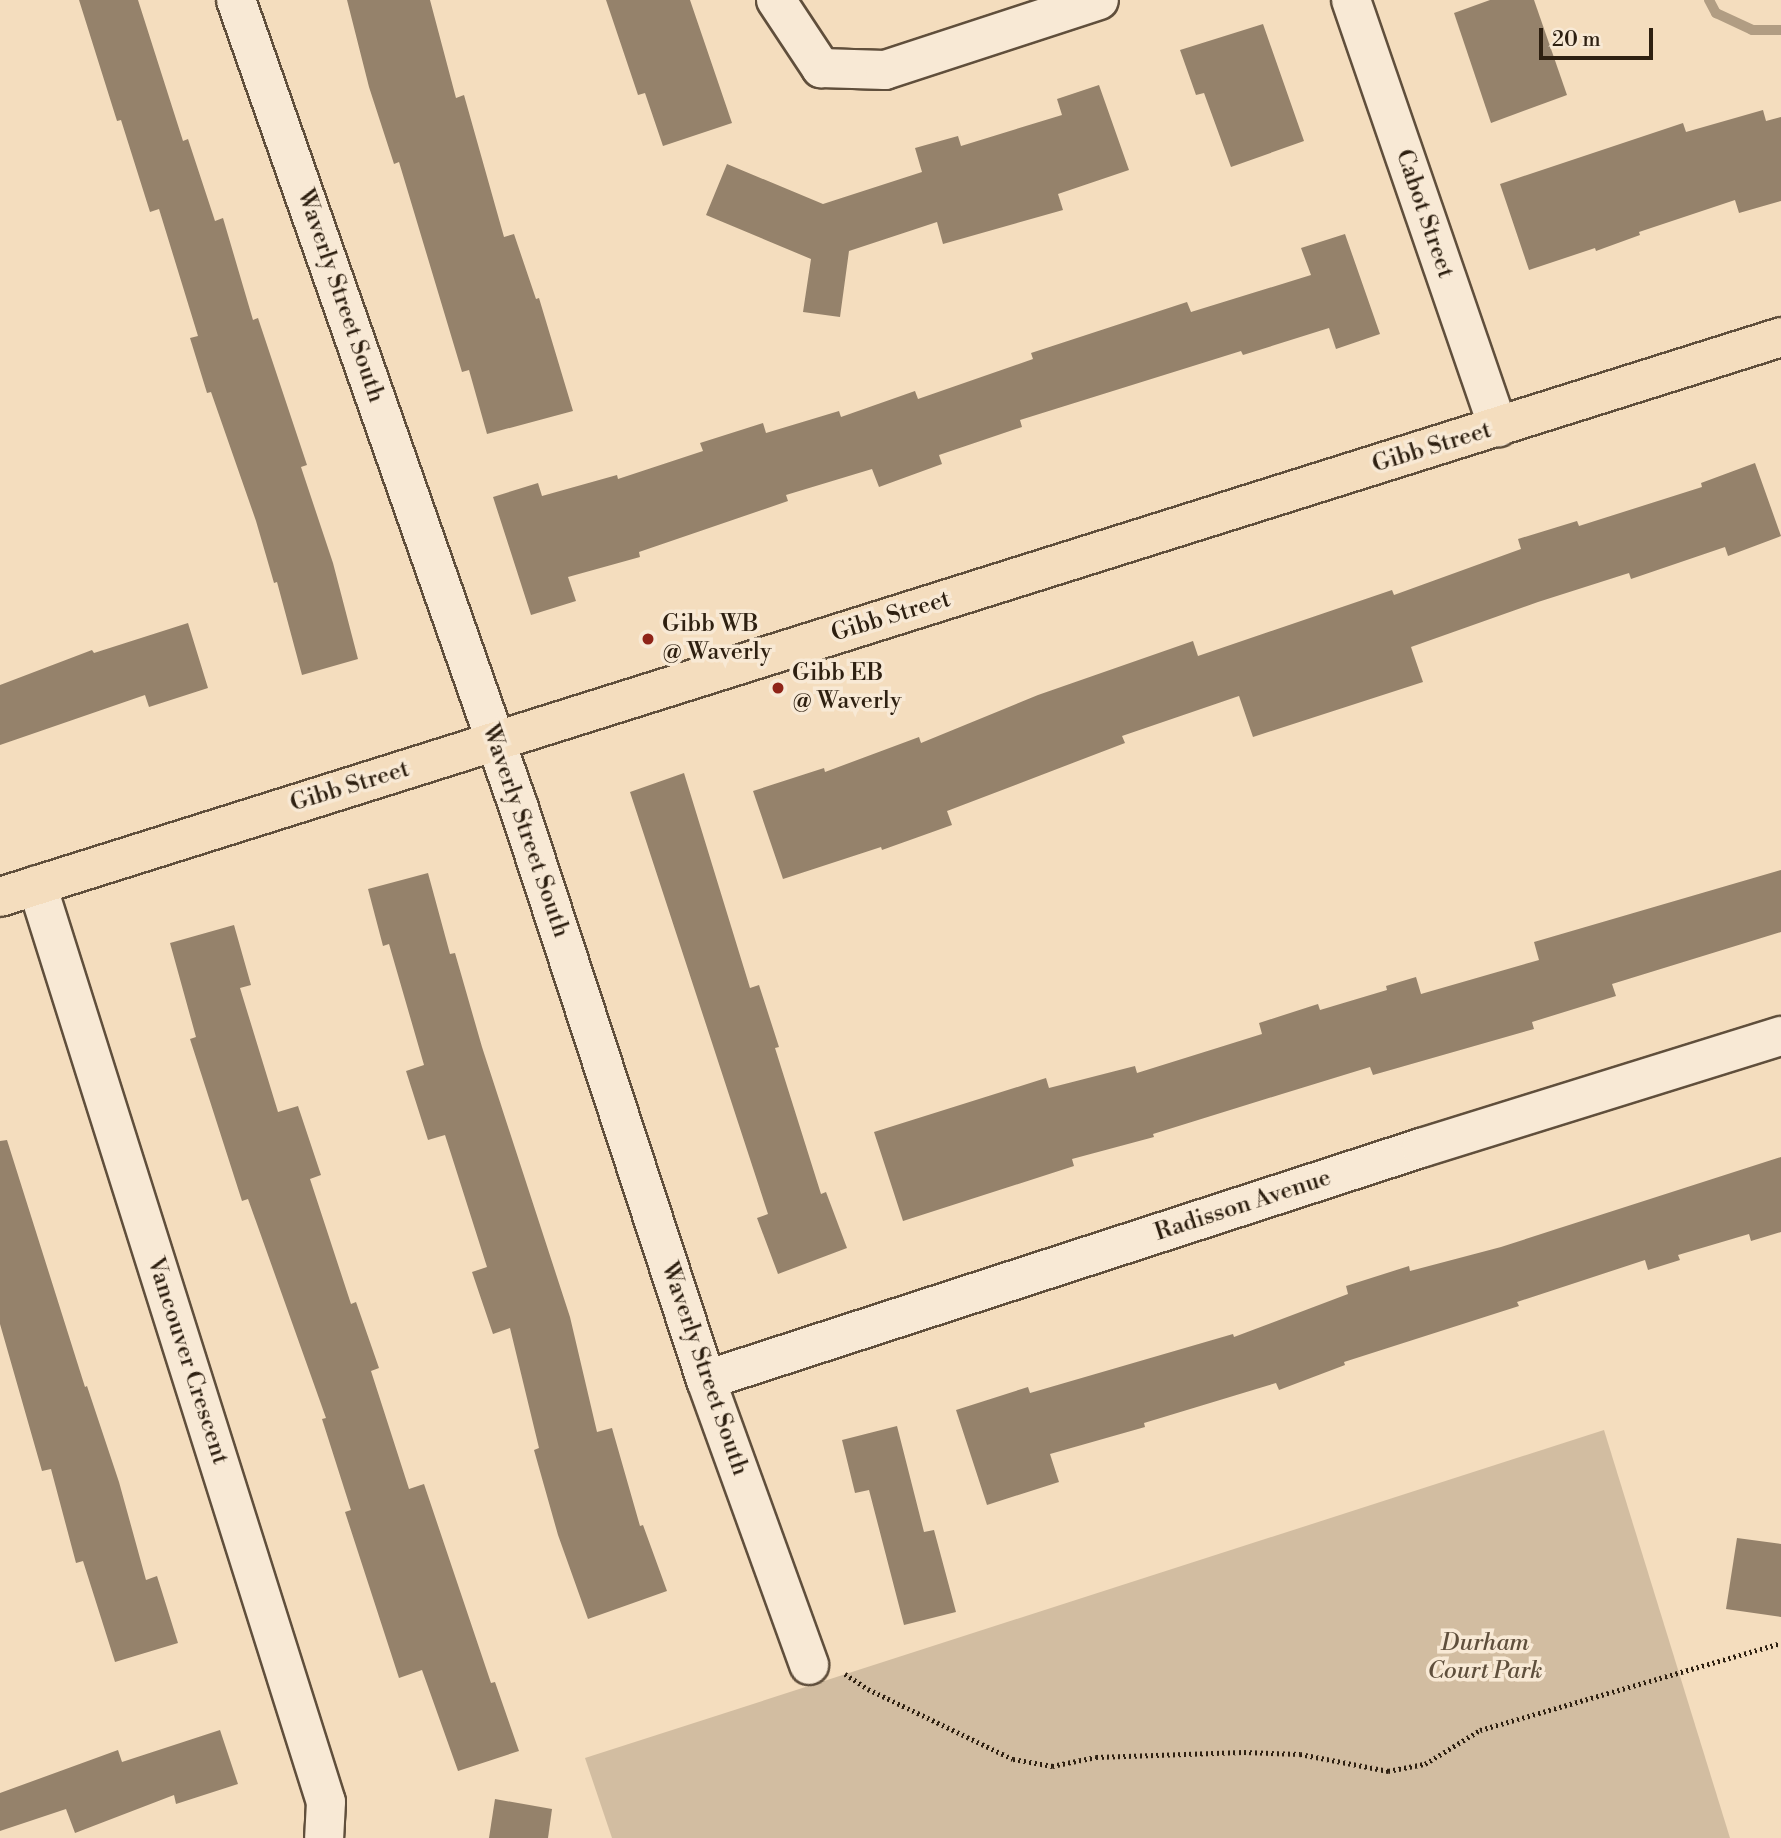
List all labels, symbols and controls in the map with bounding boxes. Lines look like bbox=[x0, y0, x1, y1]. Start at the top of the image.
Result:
scale bar bbox=[1543, 14, 1657, 58]
text: 20 m bbox=[1552, 27, 1601, 53]
street label: Cabot Street bbox=[1389, 146, 1459, 282]
street label: Waverly Street South bbox=[290, 185, 390, 407]
street label: Gibb Street bbox=[1369, 416, 1495, 480]
street label: Gibb Street bbox=[828, 585, 954, 649]
place label: Gibb WB @ Waverly bbox=[662, 611, 772, 667]
marker: Gibb WB @ Waverly bbox=[640, 631, 656, 647]
place label: Gibb EB @ Waverly bbox=[792, 660, 902, 716]
marker: Gibb EB @ Waverly bbox=[770, 680, 786, 696]
street label: Waverly Street South bbox=[475, 720, 575, 942]
street label: Gibb Street bbox=[287, 755, 413, 819]
street label: Radisson Avenue bbox=[1151, 1164, 1335, 1248]
street label: Vancouver Crescent bbox=[140, 1254, 234, 1468]
street label: Waverly Street South bbox=[654, 1258, 754, 1480]
park label: Durham Court Park bbox=[1427, 1630, 1543, 1686]

